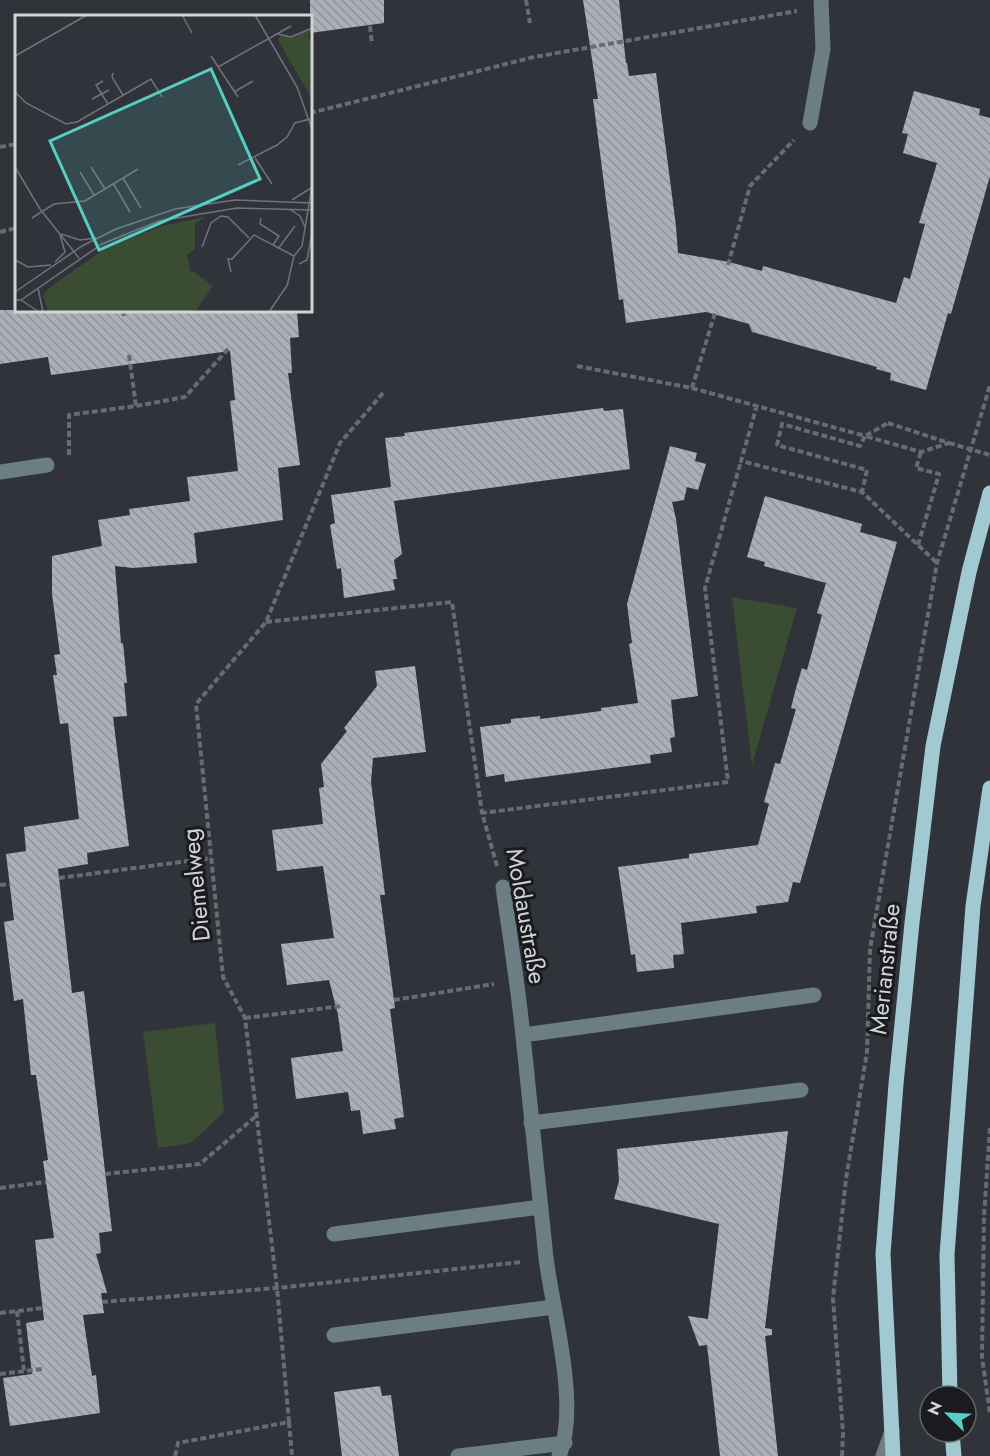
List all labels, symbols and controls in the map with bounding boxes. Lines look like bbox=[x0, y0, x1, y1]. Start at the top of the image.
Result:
inset map bbox=[15, 15, 312, 312]
street label: Diemelweg bbox=[172, 827, 219, 943]
street label: Moldaustraße bbox=[497, 845, 556, 986]
street label: Merianstraße bbox=[860, 902, 909, 1036]
north arrow bbox=[918, 1384, 978, 1444]
text: N bbox=[922, 1398, 948, 1419]

